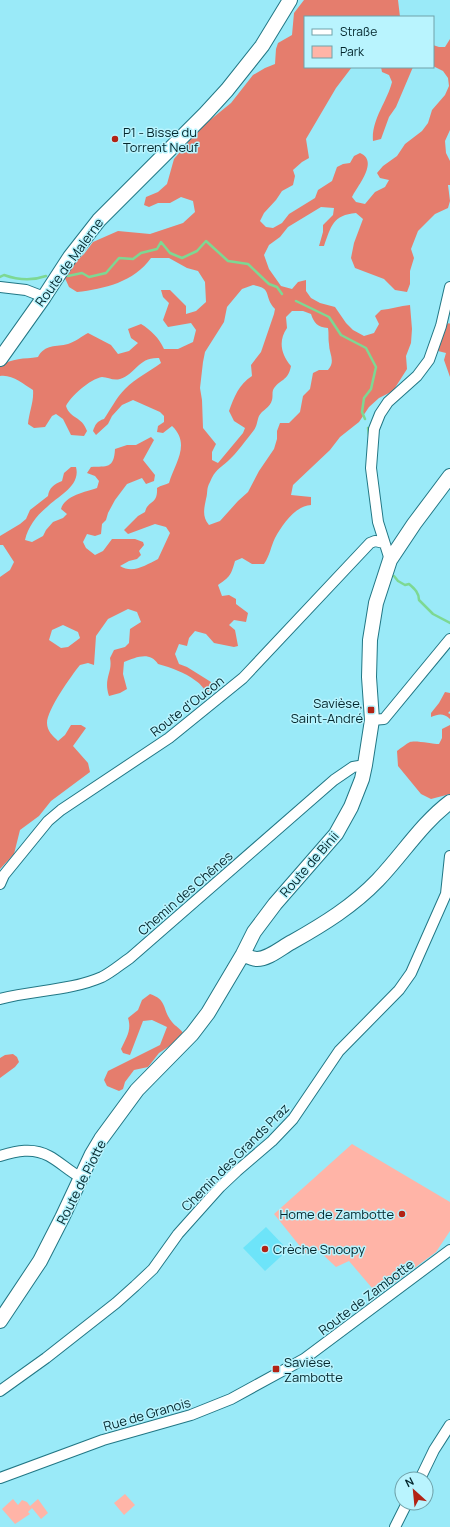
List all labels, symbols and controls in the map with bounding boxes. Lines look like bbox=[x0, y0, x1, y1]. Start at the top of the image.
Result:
legend bbox=[304, 16, 434, 68]
text: Straße bbox=[340, 23, 377, 40]
text: Park bbox=[340, 43, 365, 60]
place label: P1 - Bisse du Torrent Neuf bbox=[123, 123, 199, 156]
marker: P1 - Bisse du Torrent Neuf bbox=[110, 134, 120, 144]
street label: Route de Malerne bbox=[31, 214, 107, 310]
street label: Route d'Oucon bbox=[146, 672, 228, 740]
place label: Savièse, Saint-André bbox=[291, 694, 363, 727]
marker: Savièse, Saint-André bbox=[366, 705, 376, 715]
street label: Route de Binii bbox=[275, 827, 343, 901]
street label: Chemin des Chênes bbox=[134, 847, 236, 939]
street label: Chemin des Grands Praz bbox=[177, 1099, 293, 1215]
street label: Route de Piotte bbox=[52, 1136, 110, 1227]
place label: Home de Zambotte bbox=[279, 1205, 394, 1223]
marker: Home de Zambotte bbox=[397, 1209, 407, 1219]
place label: Crèche Snoopy bbox=[273, 1240, 365, 1258]
marker: Crèche Snoopy bbox=[260, 1244, 270, 1254]
street label: Route de Zambotte bbox=[314, 1255, 418, 1339]
place label: Savièse, Zambotte bbox=[284, 1353, 343, 1386]
marker: Savièse, Zambotte bbox=[271, 1364, 281, 1374]
street label: Rue de Granois bbox=[101, 1393, 193, 1435]
north arrow bbox=[394, 1471, 434, 1511]
text: N bbox=[402, 1473, 416, 1490]

